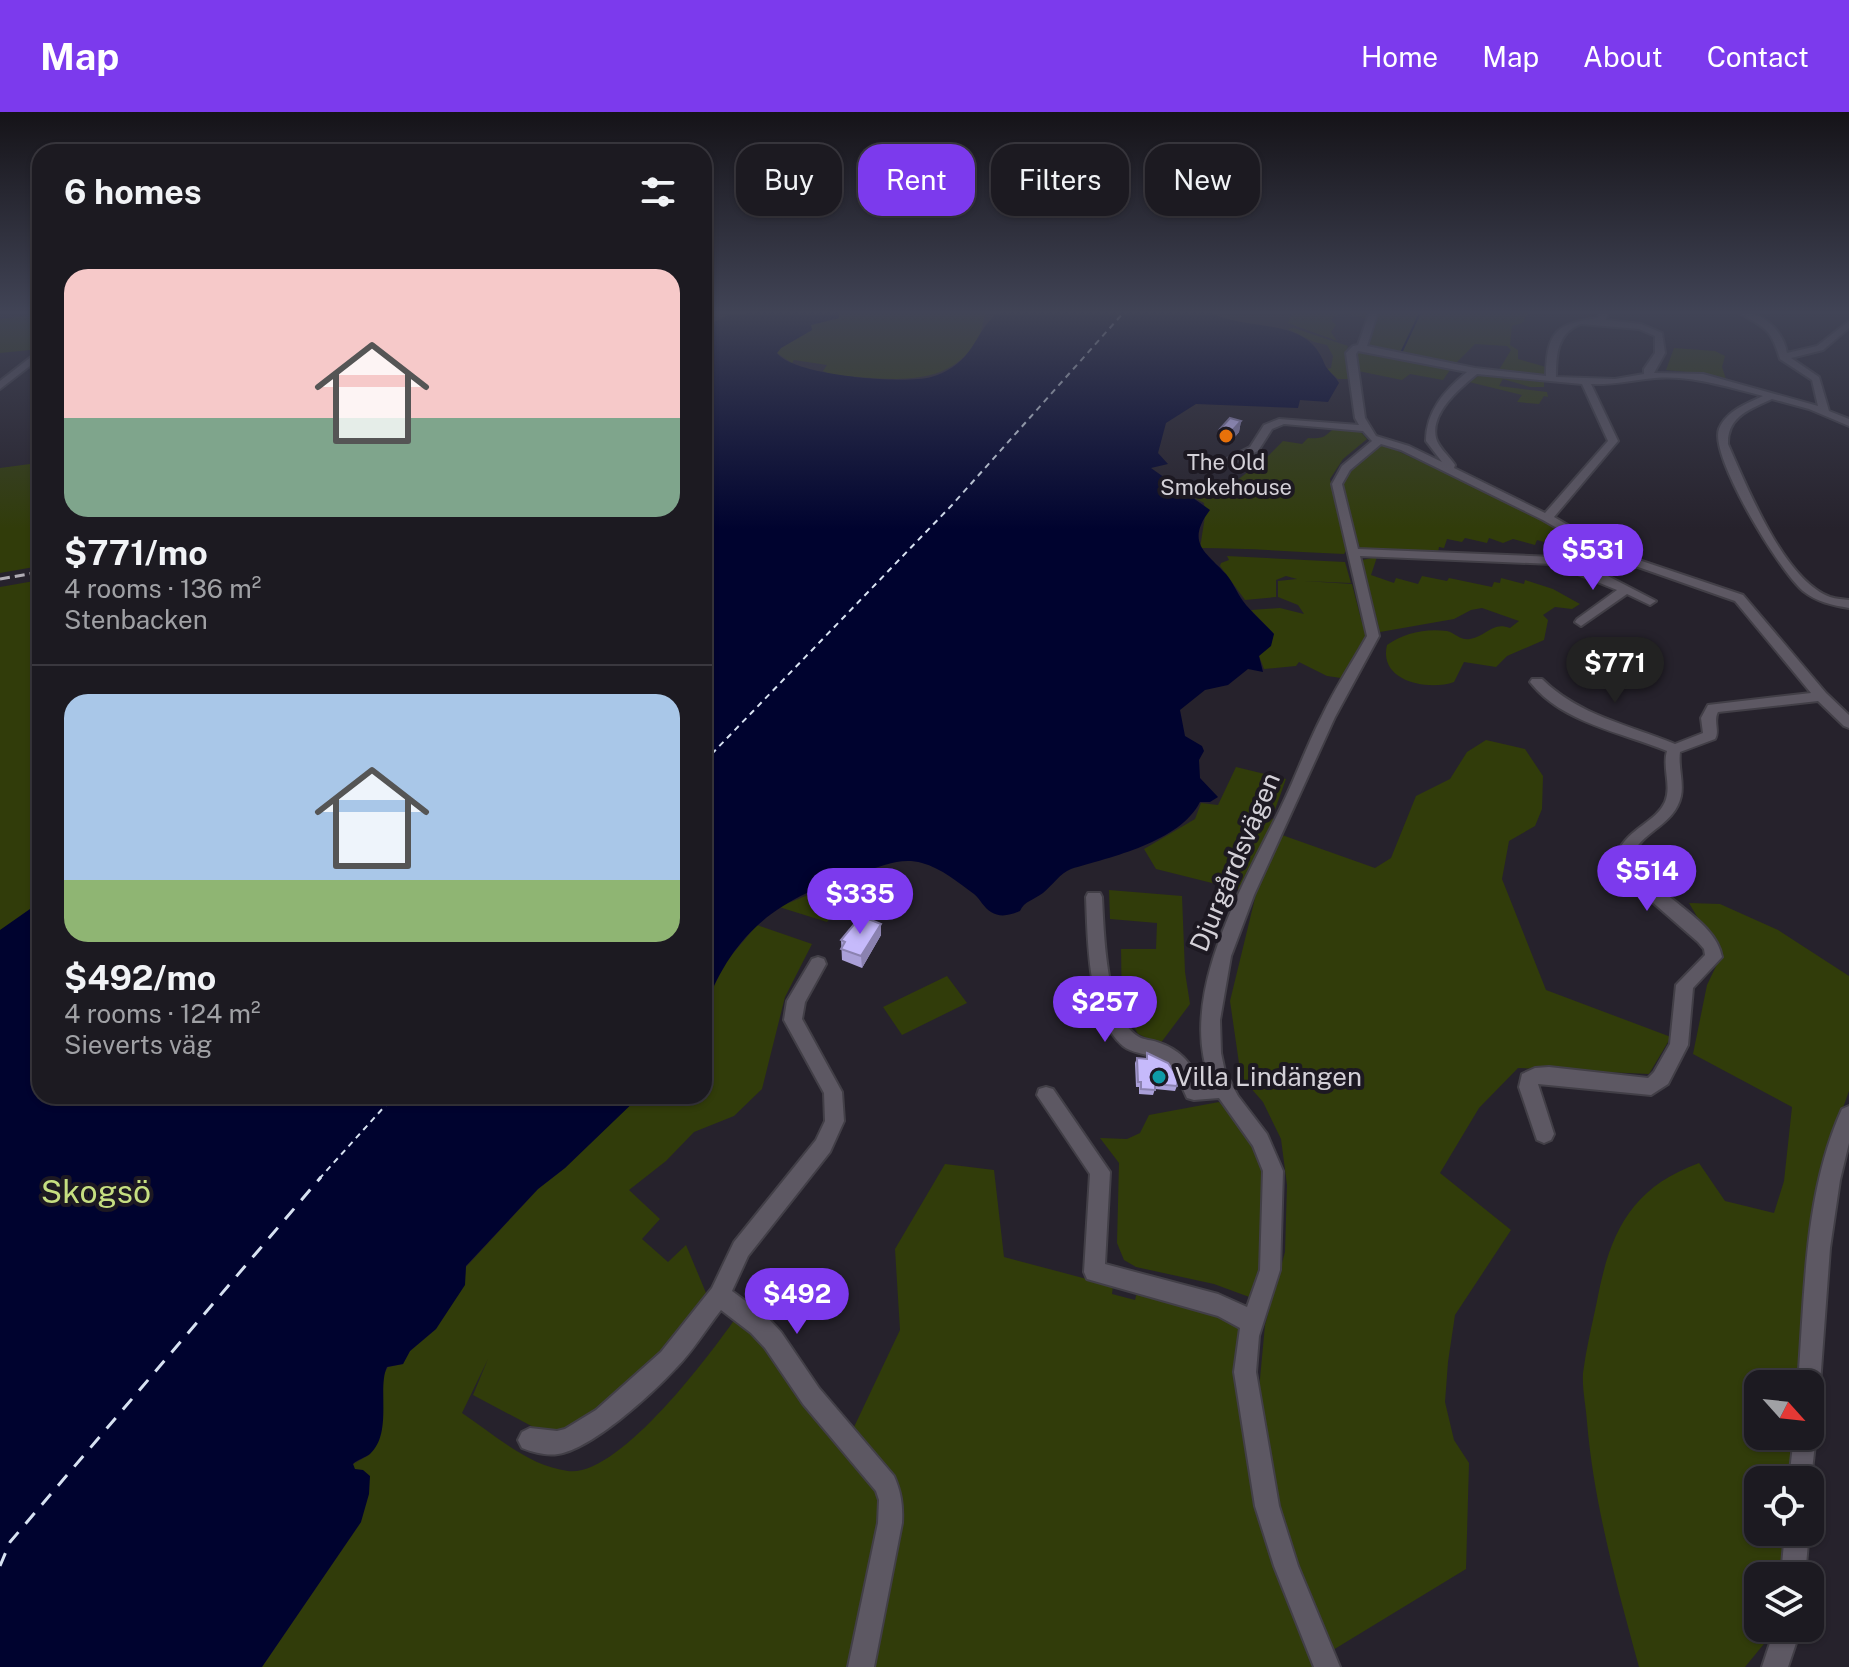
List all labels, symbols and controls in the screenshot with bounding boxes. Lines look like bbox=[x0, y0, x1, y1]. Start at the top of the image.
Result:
text: Map bbox=[40, 34, 119, 79]
text: Home bbox=[1361, 40, 1438, 73]
text: Map bbox=[1482, 40, 1539, 73]
text: About bbox=[1583, 40, 1663, 73]
text: Contact bbox=[1707, 40, 1809, 73]
chip: Buy bbox=[736, 144, 842, 216]
chip: Rent bbox=[858, 144, 975, 216]
chip: Filters bbox=[991, 144, 1129, 216]
chip: New bbox=[1145, 144, 1260, 216]
icon: filters bbox=[636, 170, 680, 214]
text: 6 homes bbox=[64, 172, 202, 212]
icon: home bbox=[300, 321, 444, 465]
marker: The Old Smokehouse bbox=[1217, 427, 1235, 445]
place label: The Old Smokehouse bbox=[1160, 449, 1292, 500]
pin: $531 bbox=[1546, 524, 1640, 592]
text: $771/mo bbox=[64, 533, 208, 573]
text: $531 bbox=[1561, 534, 1625, 565]
text: 4 rooms · 136 m² bbox=[64, 573, 261, 604]
text: Stenbacken bbox=[64, 604, 208, 635]
pin: $771 bbox=[1568, 637, 1662, 705]
text: $771 bbox=[1584, 647, 1646, 678]
icon: home bbox=[300, 746, 444, 890]
street label: Djurgårdsvägen bbox=[1183, 768, 1286, 956]
pin: $514 bbox=[1600, 845, 1694, 913]
text: $514 bbox=[1615, 855, 1679, 886]
pin: $335 bbox=[813, 868, 907, 936]
text: $335 bbox=[825, 878, 895, 909]
text: $492/mo bbox=[64, 958, 216, 998]
pin: $257 bbox=[1058, 976, 1152, 1044]
text: $257 bbox=[1071, 986, 1139, 1017]
text: 4 rooms · 124 m² bbox=[64, 998, 261, 1029]
text: Sieverts väg bbox=[64, 1029, 212, 1060]
place label: Villa Lindängen bbox=[1175, 1061, 1362, 1092]
marker: Villa Lindängen bbox=[1150, 1068, 1168, 1086]
park label: Skogsö bbox=[41, 1173, 151, 1210]
pin: $492 bbox=[750, 1268, 844, 1336]
text: $492 bbox=[763, 1278, 831, 1309]
north arrow bbox=[1744, 1370, 1824, 1450]
map controls bbox=[1744, 1370, 1824, 1642]
button: locate bbox=[1744, 1466, 1824, 1546]
button: layers bbox=[1744, 1562, 1824, 1642]

